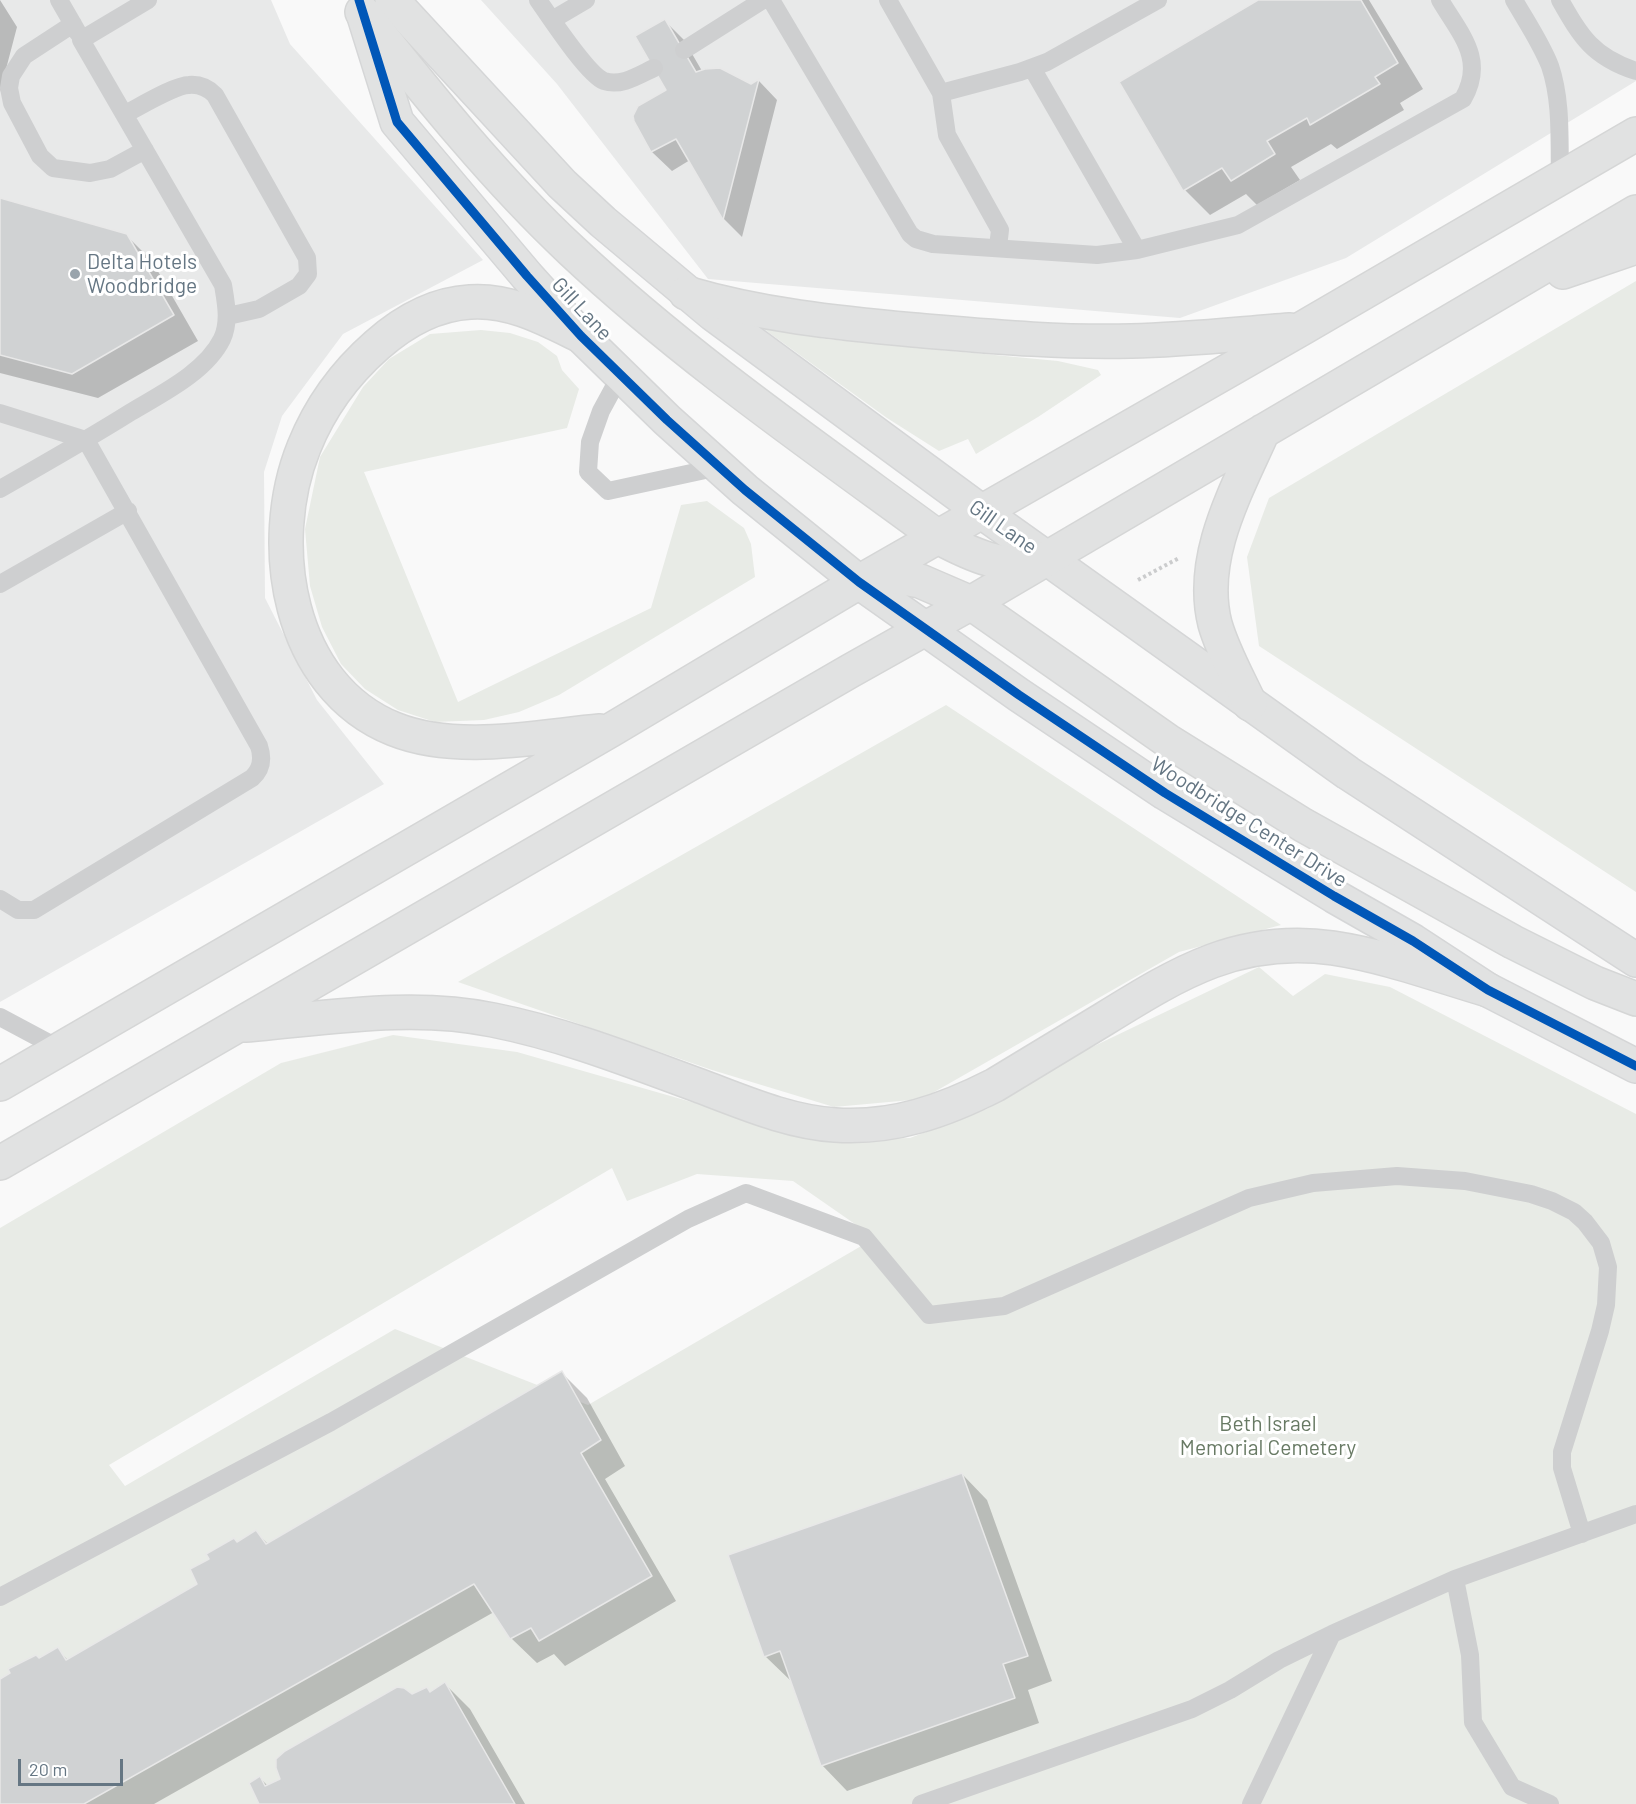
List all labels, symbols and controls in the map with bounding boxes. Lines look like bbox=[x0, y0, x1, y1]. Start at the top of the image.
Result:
place label: Delta Hotels Woodbridge bbox=[87, 249, 197, 299]
marker: Delta Hotels Woodbridge bbox=[68, 267, 82, 281]
street label: Gill Lane bbox=[546, 272, 618, 346]
street label: Gill Lane bbox=[964, 495, 1042, 559]
street label: Woodbridge Center Drive bbox=[1146, 751, 1352, 893]
park label: Beth Israel Memorial Cemetery bbox=[1180, 1411, 1356, 1461]
scale bar bbox=[21, 1747, 126, 1785]
text: 20 m bbox=[29, 1758, 67, 1780]

